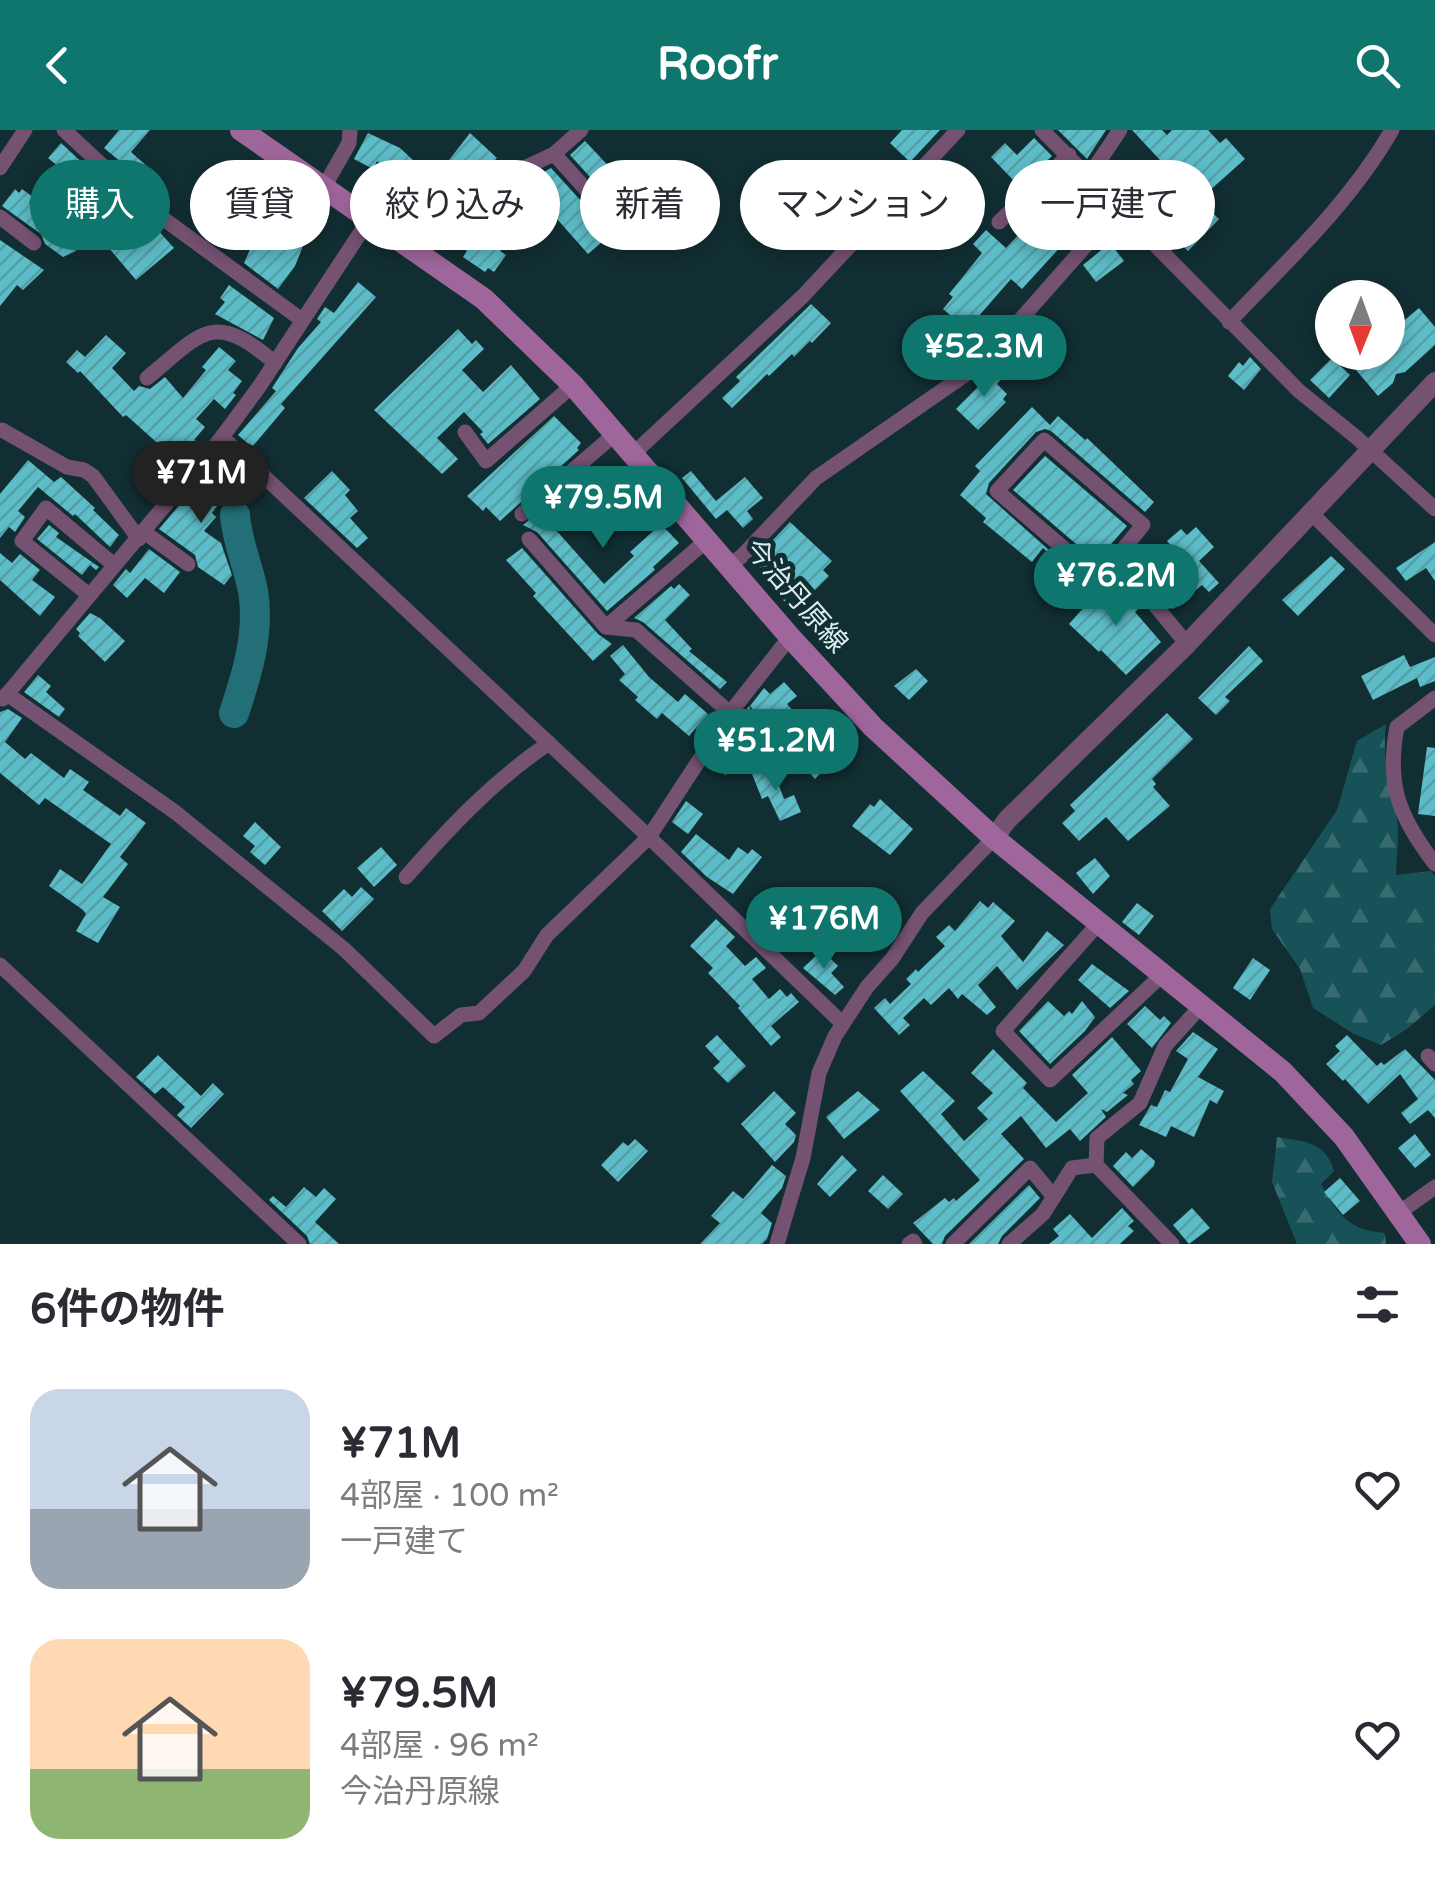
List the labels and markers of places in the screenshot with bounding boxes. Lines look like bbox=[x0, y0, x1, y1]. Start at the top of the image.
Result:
pin: ¥52.3M bbox=[903, 315, 1065, 400]
pin: ¥71M bbox=[142, 441, 260, 526]
pin: ¥79.5M bbox=[522, 466, 684, 551]
pin: ¥76.2M bbox=[1035, 544, 1197, 629]
pin: ¥51.2M bbox=[695, 709, 857, 794]
pin: ¥176M bbox=[754, 887, 894, 972]

